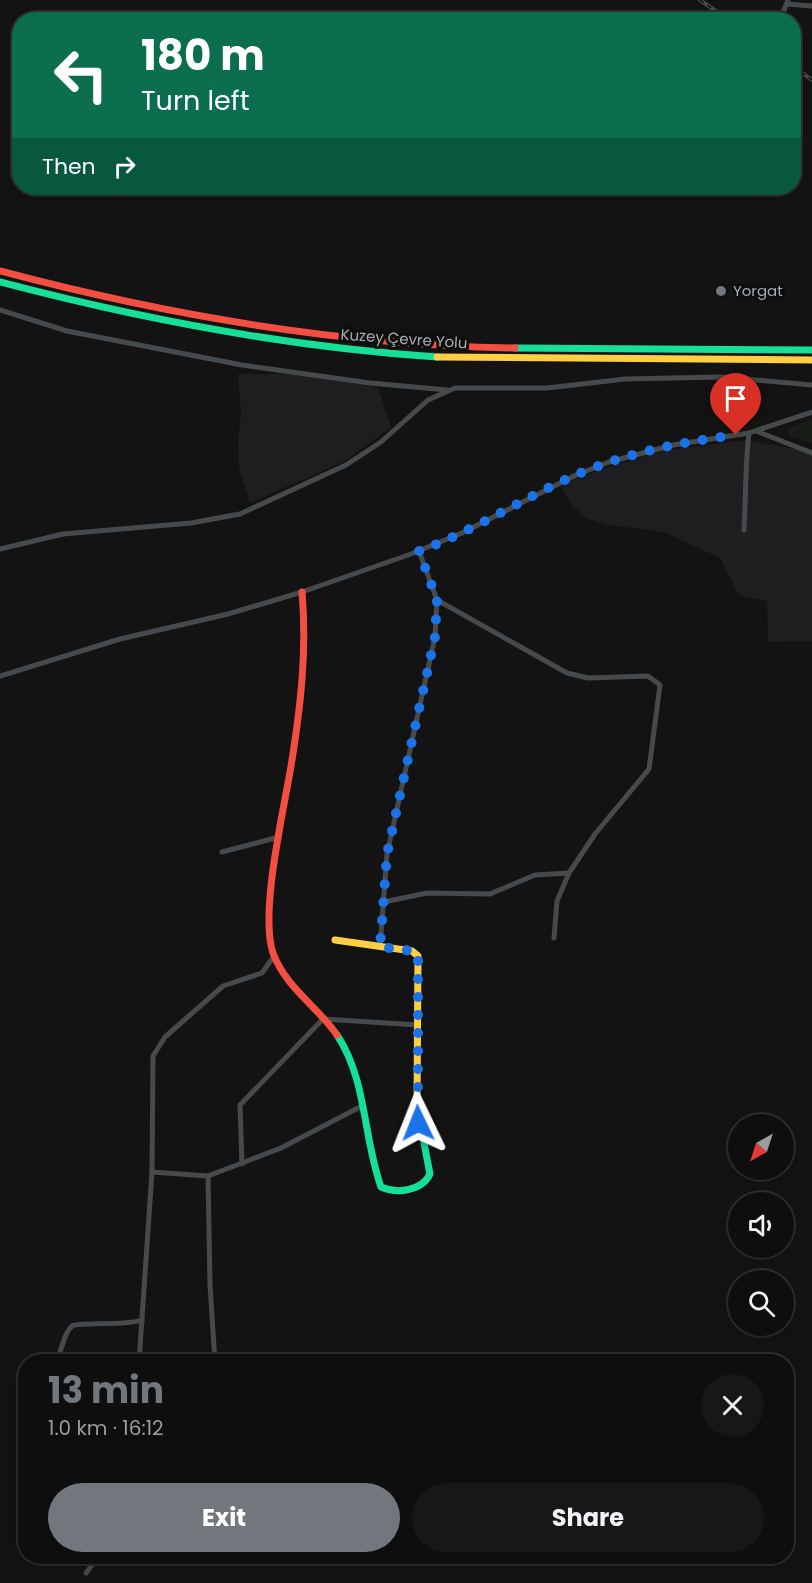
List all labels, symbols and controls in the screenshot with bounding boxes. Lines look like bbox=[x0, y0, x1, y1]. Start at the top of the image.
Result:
text: 180 m bbox=[141, 26, 265, 85]
icon: left bbox=[42, 36, 120, 114]
text: Turn left bbox=[141, 82, 250, 119]
icon: right bbox=[108, 150, 141, 183]
text: Then bbox=[42, 151, 96, 182]
place label: Yorgat bbox=[733, 280, 783, 301]
marker: Yorgat bbox=[714, 284, 728, 298]
street label: Kuzey Çevre Yolu bbox=[340, 324, 468, 353]
pin bbox=[710, 373, 761, 435]
icon: arrive bbox=[719, 382, 752, 415]
position arrow bbox=[386, 1091, 450, 1155]
north arrow bbox=[728, 1114, 794, 1180]
map controls bbox=[728, 1114, 794, 1336]
button: sound bbox=[728, 1192, 794, 1258]
button: search bbox=[728, 1270, 794, 1336]
text: 13 min bbox=[48, 1365, 164, 1416]
button: close bbox=[701, 1374, 764, 1437]
text: 1.0 km · 16:12 bbox=[48, 1414, 164, 1442]
button: Exit bbox=[48, 1483, 400, 1552]
button: Share bbox=[412, 1483, 764, 1552]

